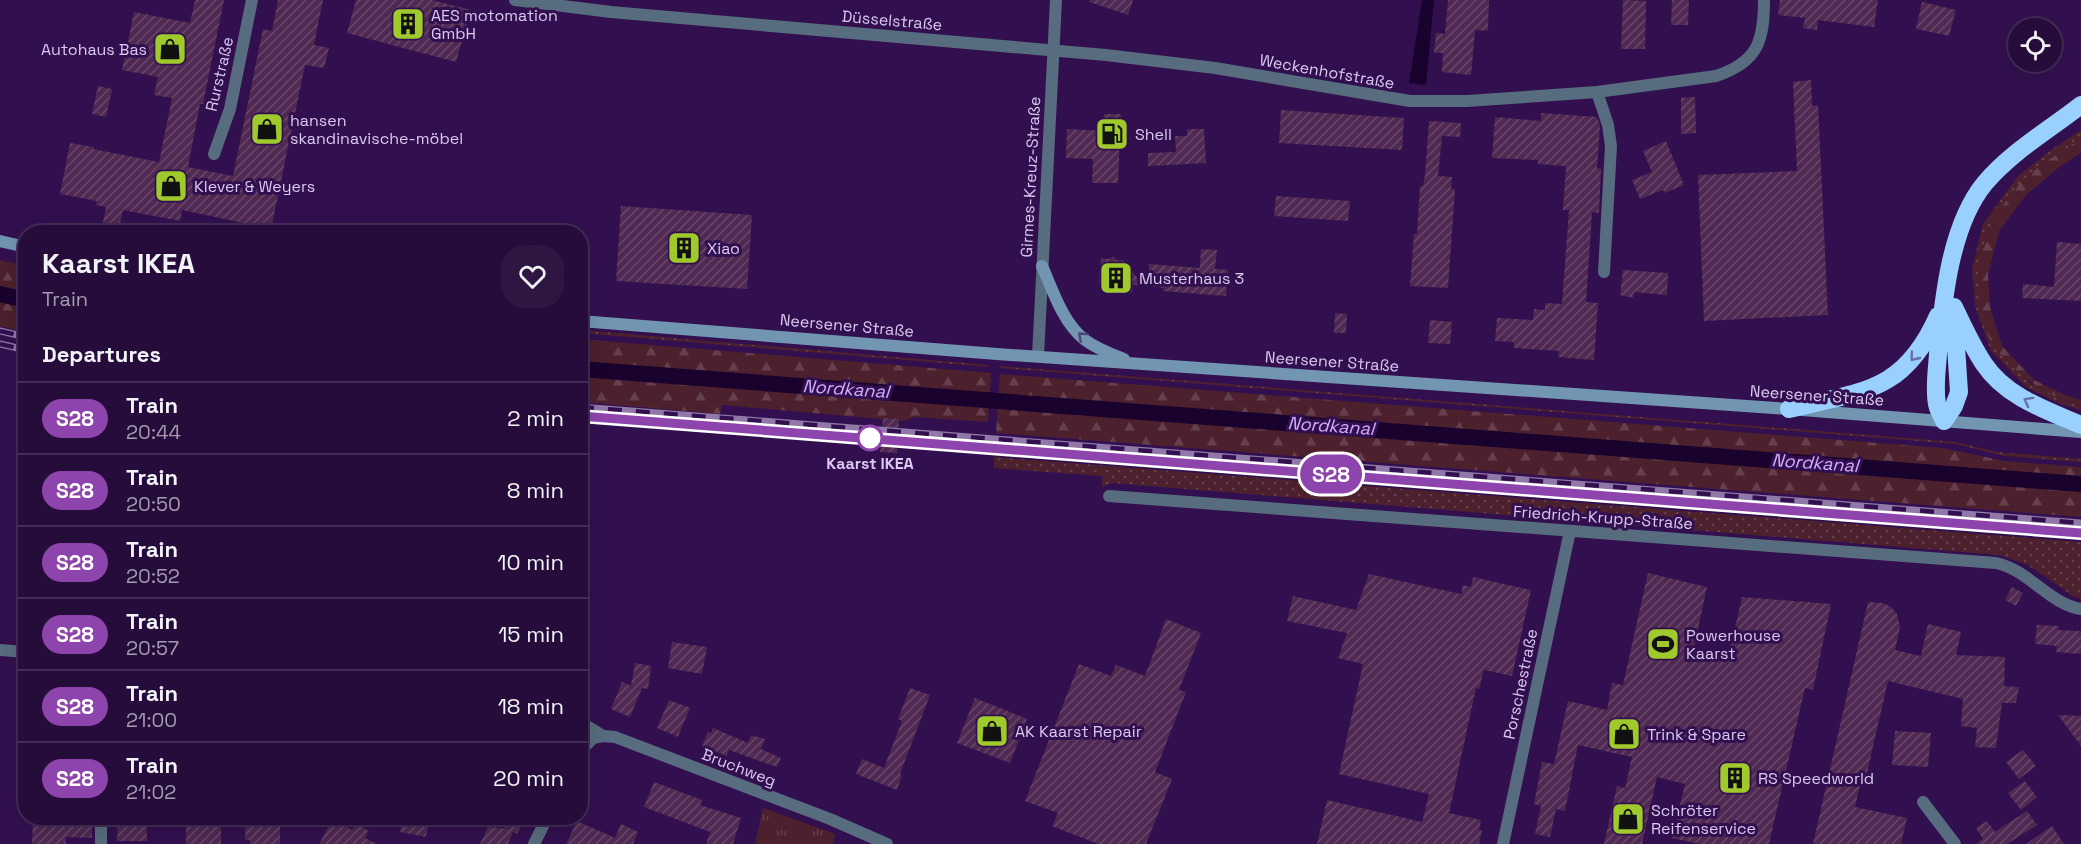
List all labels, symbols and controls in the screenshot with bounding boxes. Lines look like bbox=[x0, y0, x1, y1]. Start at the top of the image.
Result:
place label: AES motomation GmbH bbox=[431, 5, 558, 44]
building icon: AES motomation GmbH bbox=[390, 6, 426, 42]
street label: Düsselstraße bbox=[841, 6, 943, 35]
map controls bbox=[2008, 18, 2062, 72]
button: locate bbox=[2008, 18, 2062, 72]
shop icon: Autohaus Bas bbox=[152, 31, 188, 67]
street label: Rurstraße bbox=[201, 35, 238, 113]
place label: Autohaus Bas bbox=[41, 39, 147, 60]
street label: Weckenhofstraße bbox=[1258, 49, 1396, 94]
street label: Girmes-Kreuz-Straße bbox=[1016, 96, 1045, 258]
place label: hansen skandinavische-möbel bbox=[290, 110, 463, 149]
shop icon: hansen skandinavische-möbel bbox=[249, 111, 285, 147]
fuel station icon: Shell bbox=[1094, 116, 1130, 152]
place label: Shell bbox=[1135, 124, 1172, 145]
shop icon: Klever & Weyers bbox=[153, 168, 189, 204]
place label: Klever & Weyers bbox=[194, 176, 315, 197]
building icon: Xiao bbox=[666, 230, 702, 266]
place label: Xiao bbox=[707, 238, 740, 259]
text: Kaarst IKEA bbox=[42, 245, 195, 281]
button: heart bbox=[501, 245, 564, 308]
building icon: Musterhaus 3 bbox=[1098, 260, 1134, 296]
place label: Musterhaus 3 bbox=[1139, 268, 1244, 289]
text: Train bbox=[42, 286, 88, 312]
street label: Neersener Straße bbox=[779, 309, 915, 342]
one-way arrow bbox=[1079, 332, 1089, 343]
text: Departures bbox=[42, 340, 161, 368]
street label: Neersener Straße bbox=[1264, 346, 1400, 377]
one-way arrow bbox=[1911, 350, 1922, 361]
water label: Nordkanal bbox=[802, 374, 893, 403]
street label: Neersener Straße bbox=[1749, 380, 1885, 411]
text: Train bbox=[126, 391, 178, 419]
one-way arrow bbox=[2024, 397, 2034, 408]
text: 2 min bbox=[507, 404, 564, 432]
text: S28 bbox=[56, 405, 94, 432]
water label: Nordkanal bbox=[1287, 411, 1378, 440]
text: 20:44 bbox=[126, 419, 181, 445]
marker: Kaarst IKEA bbox=[857, 425, 883, 451]
water label: Nordkanal bbox=[1771, 448, 1862, 477]
place label: Kaarst IKEA bbox=[826, 453, 914, 474]
line badge: S28 bbox=[1296, 454, 1366, 494]
text: S28 bbox=[1312, 461, 1350, 488]
text: Train bbox=[126, 463, 178, 491]
text: 8 min bbox=[507, 476, 564, 504]
text: S28 bbox=[56, 477, 94, 504]
text: 20:50 bbox=[126, 491, 181, 517]
street label: Friedrich-Krupp-Straße bbox=[1512, 501, 1694, 534]
text: Train bbox=[126, 535, 178, 563]
text: 10 min bbox=[497, 548, 564, 576]
text: S28 bbox=[56, 549, 94, 576]
text: 20:52 bbox=[126, 563, 180, 589]
text: Train bbox=[126, 607, 178, 635]
text: 15 min bbox=[498, 620, 564, 648]
text: S28 bbox=[56, 621, 94, 648]
place label: Powerhouse Kaarst bbox=[1686, 625, 1781, 664]
sports icon: Powerhouse Kaarst bbox=[1645, 626, 1681, 662]
street label: Porschestraße bbox=[1499, 627, 1542, 741]
text: 20:57 bbox=[126, 635, 179, 661]
text: Train bbox=[126, 679, 178, 707]
text: 18 min bbox=[498, 692, 564, 720]
text: S28 bbox=[56, 693, 94, 720]
text: 21:00 bbox=[126, 707, 177, 733]
shop icon: AK Kaarst Repair bbox=[974, 713, 1010, 749]
shop icon: Trink & Spare bbox=[1606, 716, 1642, 752]
place label: AK Kaarst Repair bbox=[1015, 721, 1142, 742]
place label: Trink & Spare bbox=[1647, 724, 1746, 745]
street label: Bruchweg bbox=[699, 744, 779, 791]
text: Train bbox=[126, 751, 178, 779]
building icon: RS Speedworld bbox=[1717, 760, 1753, 796]
text: 20 min bbox=[493, 764, 564, 792]
text: S28 bbox=[56, 765, 94, 792]
place label: RS Speedworld bbox=[1758, 768, 1874, 789]
text: 21:02 bbox=[126, 779, 176, 805]
place label: Schröter Reifenservice bbox=[1651, 800, 1756, 839]
shop icon: Schröter Reifenservice bbox=[1610, 801, 1646, 837]

